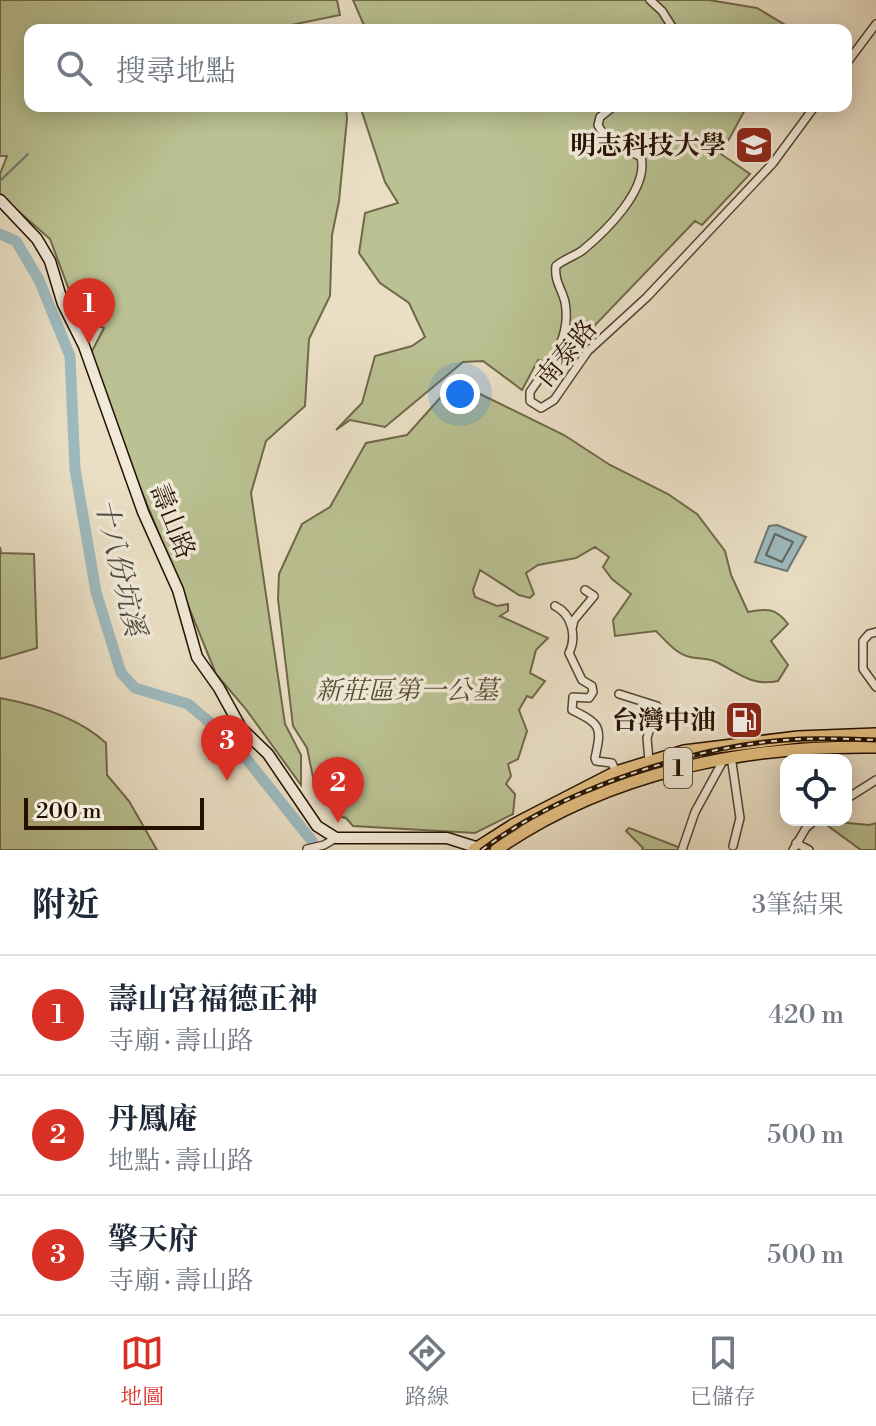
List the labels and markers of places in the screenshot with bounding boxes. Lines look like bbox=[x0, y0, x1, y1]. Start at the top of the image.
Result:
school or university icon: 明志科技大學 bbox=[733, 124, 775, 166]
place label: 明志科技大學 bbox=[570, 130, 726, 162]
pin: 1 bbox=[63, 278, 115, 344]
fuel station icon: 台灣中油 bbox=[723, 699, 765, 741]
place label: 台灣中油 bbox=[612, 705, 716, 737]
pin: 3 bbox=[201, 715, 253, 781]
pin: 2 bbox=[312, 757, 364, 823]

